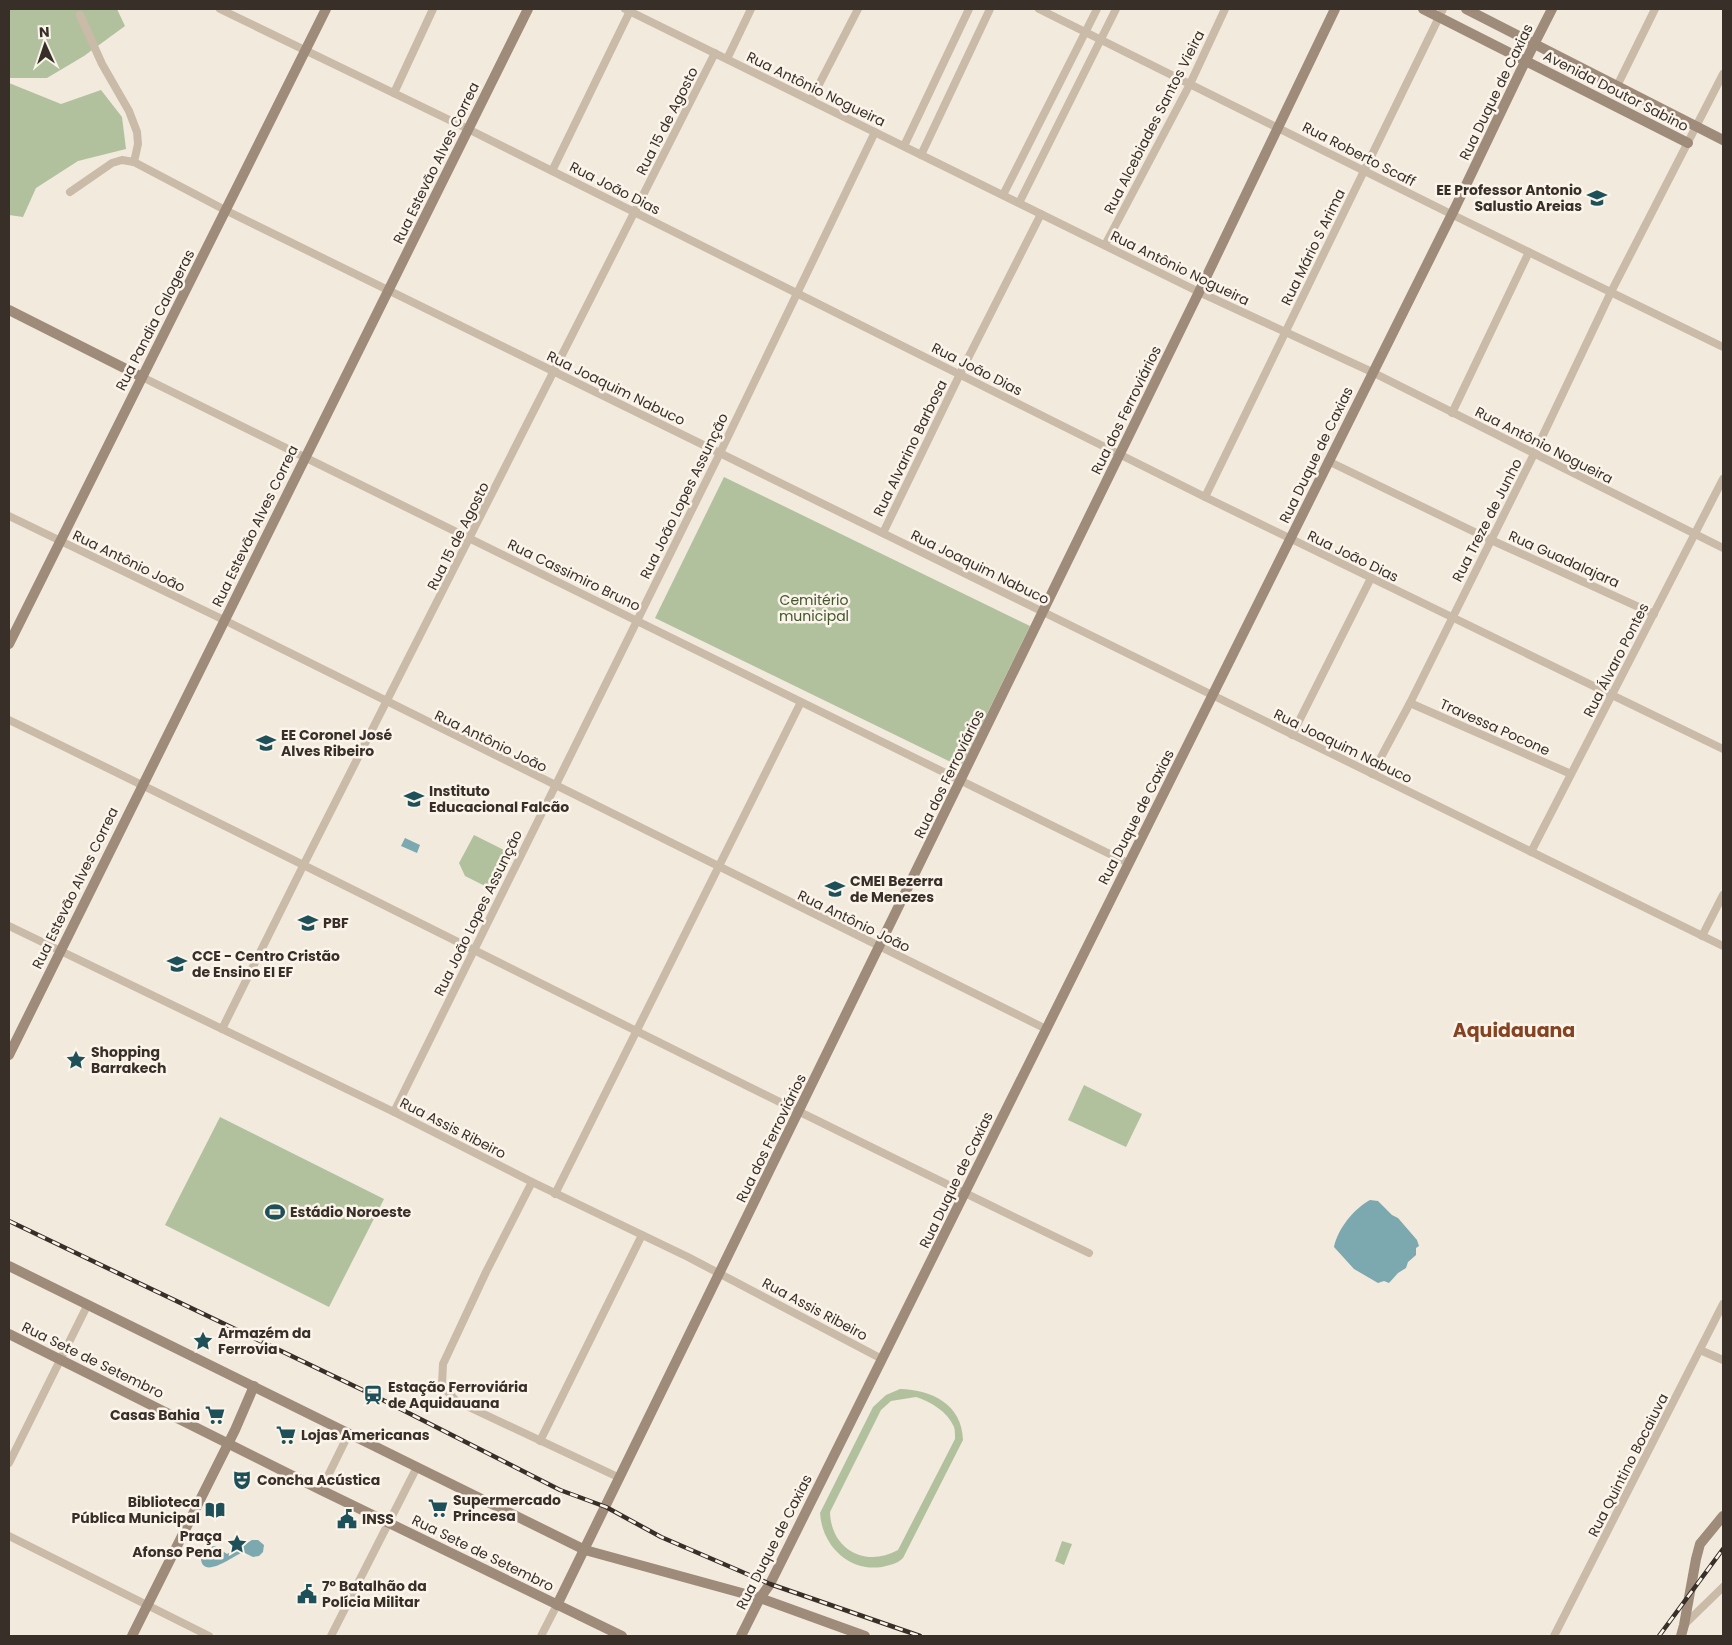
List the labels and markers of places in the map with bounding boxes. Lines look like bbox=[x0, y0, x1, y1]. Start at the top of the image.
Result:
place label: EE Professor Antonio Salustio Areias bbox=[1436, 180, 1582, 216]
school or university icon: EE Professor Antonio Salustio Areias bbox=[1586, 187, 1608, 209]
place label: EE Coronel José Alves Ribeiro bbox=[281, 725, 393, 761]
school or university icon: EE Coronel José Alves Ribeiro bbox=[255, 732, 277, 754]
place label: Instituto Educacional Falcão bbox=[429, 781, 569, 817]
school or university icon: Instituto Educacional Falcão bbox=[403, 788, 425, 810]
place label: CMEI Bezerra de Menezes bbox=[850, 871, 943, 907]
school or university icon: CMEI Bezerra de Menezes bbox=[824, 878, 846, 900]
school or university icon: PBF bbox=[297, 912, 319, 934]
place label: PBF bbox=[323, 913, 349, 933]
place label: CCE - Centro Cristão de Ensino EI EF bbox=[192, 946, 340, 982]
school or university icon: CCE - Centro Cristão de Ensino EI EF bbox=[166, 953, 188, 975]
place label: Shopping Barrakech bbox=[91, 1042, 166, 1078]
place icon: Shopping Barrakech bbox=[65, 1049, 87, 1071]
sports icon: Estádio Noroeste bbox=[264, 1201, 286, 1223]
place label: Estádio Noroeste bbox=[290, 1202, 412, 1222]
place label: Armazém da Ferrovia bbox=[218, 1323, 311, 1359]
place icon: Armazém da Ferrovia bbox=[192, 1330, 214, 1352]
place label: Estação Ferroviária de Aquidauana bbox=[388, 1377, 528, 1413]
station icon: Estação Ferroviária de Aquidauana bbox=[362, 1384, 384, 1406]
supermarket icon: Casas Bahia bbox=[204, 1404, 226, 1426]
place label: Casas Bahia bbox=[110, 1405, 200, 1425]
supermarket icon: Lojas Americanas bbox=[275, 1424, 297, 1446]
place label: Lojas Americanas bbox=[301, 1425, 430, 1445]
theatre icon: Concha Acústica bbox=[231, 1469, 253, 1491]
place label: Concha Acústica bbox=[257, 1470, 380, 1490]
place label: Supermercado Princesa bbox=[453, 1490, 561, 1526]
place label: Biblioteca Pública Municipal bbox=[72, 1492, 200, 1528]
supermarket icon: Supermercado Princesa bbox=[427, 1497, 449, 1519]
library icon: Biblioteca Pública Municipal bbox=[204, 1499, 226, 1521]
public building icon: INSS bbox=[336, 1508, 358, 1530]
place label: INSS bbox=[362, 1509, 394, 1529]
place label: Praça Afonso Pena bbox=[132, 1526, 222, 1562]
place icon: Praça Afonso Pena bbox=[226, 1533, 248, 1555]
place label: 7° Batalhão da Polícia Militar bbox=[322, 1576, 427, 1612]
public building icon: 7° Batalhão da Polícia Militar bbox=[296, 1583, 318, 1605]

